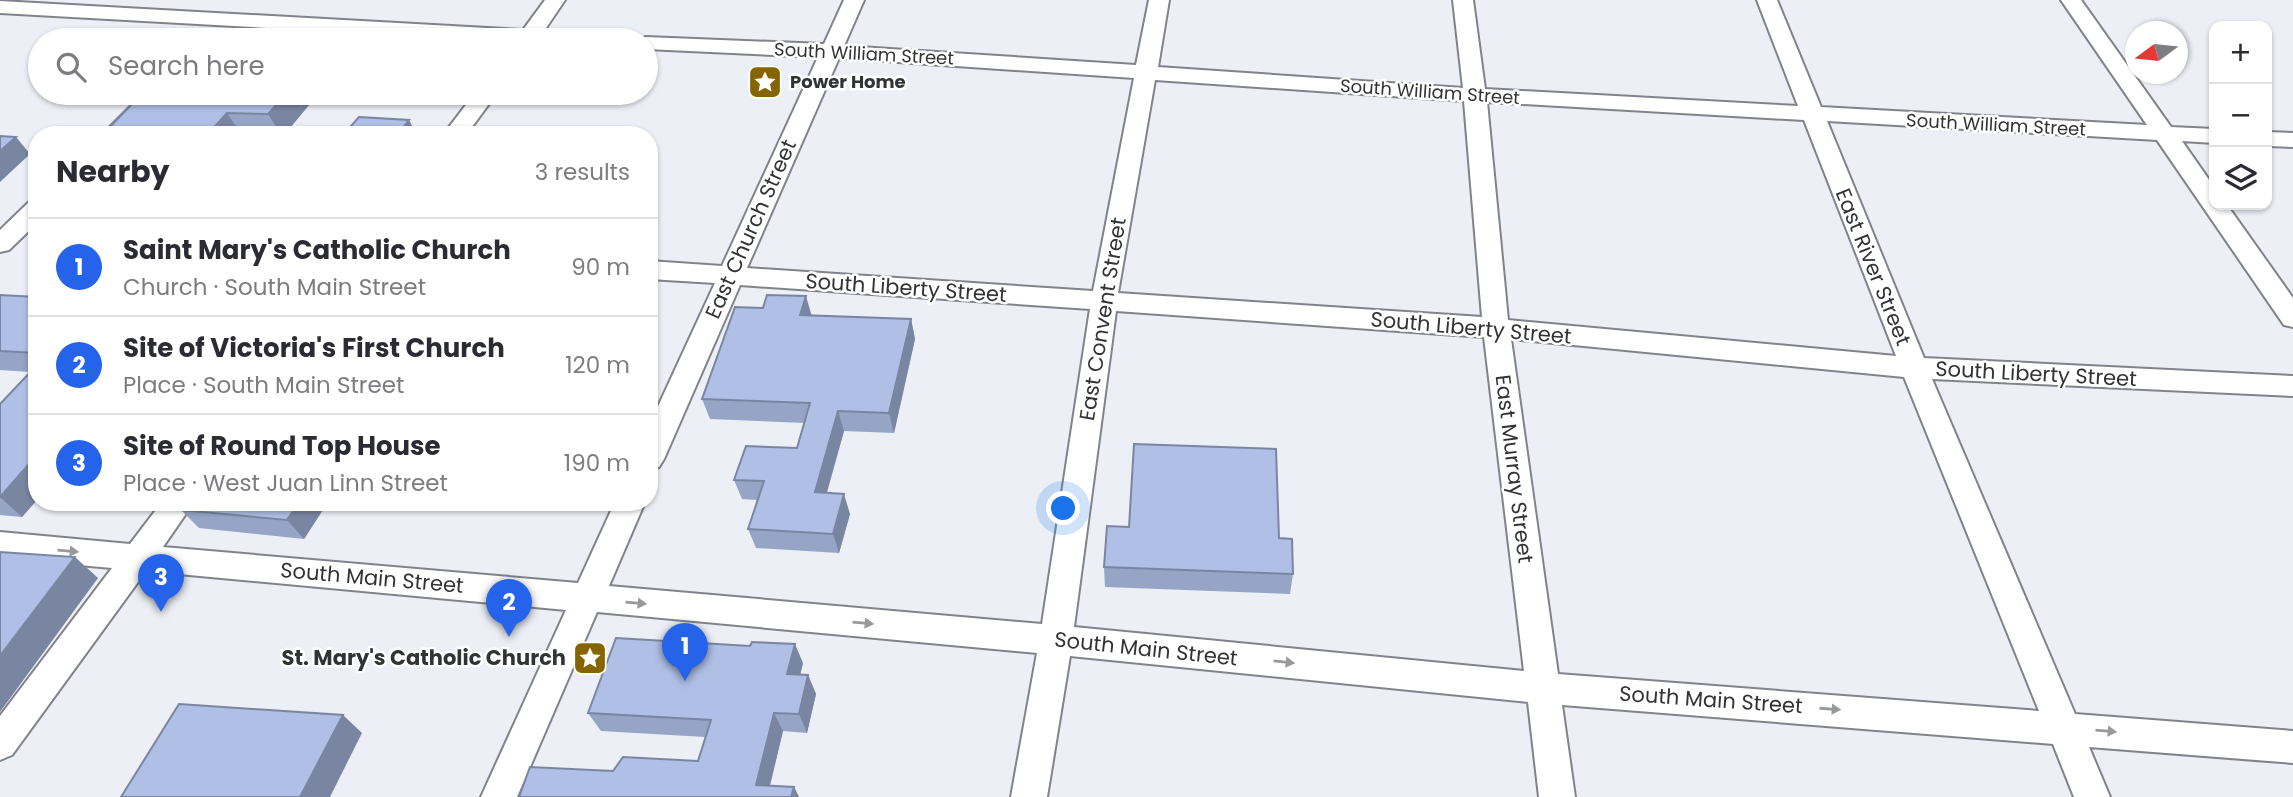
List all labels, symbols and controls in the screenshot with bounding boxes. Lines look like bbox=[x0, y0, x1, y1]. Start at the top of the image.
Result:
north arrow bbox=[2125, 21, 2188, 84]
map controls bbox=[2209, 21, 2272, 210]
button: + bbox=[2209, 21, 2272, 84]
search box bbox=[28, 28, 658, 105]
street label: South William Street bbox=[774, 36, 955, 71]
icon: search bbox=[52, 48, 90, 86]
text: Search here bbox=[108, 48, 265, 84]
place icon: Power Home bbox=[746, 63, 784, 101]
place label: Power Home bbox=[790, 69, 906, 94]
street label: South William Street bbox=[1339, 73, 1521, 110]
button: − bbox=[2209, 84, 2272, 147]
street label: South William Street bbox=[1906, 107, 2087, 142]
street label: East Church Street bbox=[698, 135, 803, 323]
button: layers bbox=[2209, 147, 2272, 210]
text: Nearby bbox=[56, 150, 170, 193]
text: 3 results bbox=[535, 156, 630, 188]
street label: East River Street bbox=[1829, 184, 1918, 350]
street label: East Convent Street bbox=[1072, 215, 1133, 423]
text: Saint Mary's Catholic Church bbox=[123, 232, 511, 268]
text: 1 bbox=[75, 251, 83, 283]
text: 90 m bbox=[571, 251, 630, 283]
street label: South Liberty Street bbox=[804, 266, 1008, 309]
text: Church · South Main Street bbox=[123, 271, 426, 303]
street label: South Liberty Street bbox=[1369, 304, 1573, 351]
text: Site of Victoria's First Church bbox=[123, 330, 505, 366]
text: 2 bbox=[72, 349, 86, 381]
text: 120 m bbox=[565, 349, 630, 381]
street label: South Liberty Street bbox=[1935, 354, 2138, 393]
text: Place · South Main Street bbox=[123, 369, 404, 401]
street label: East Murray Street bbox=[1489, 373, 1540, 565]
text: Site of Round Top House bbox=[123, 428, 441, 464]
text: 3 bbox=[72, 447, 86, 479]
text: 190 m bbox=[564, 447, 630, 479]
text: Place · West Juan Linn Street bbox=[123, 467, 448, 499]
your location bbox=[1046, 491, 1080, 525]
one-way arrow bbox=[57, 546, 79, 557]
pin: 3 bbox=[138, 554, 184, 612]
street label: South Main Street bbox=[279, 555, 465, 600]
pin: 2 bbox=[486, 579, 532, 637]
one-way arrow bbox=[625, 597, 647, 608]
one-way arrow bbox=[852, 617, 874, 628]
pin: 1 bbox=[662, 623, 708, 681]
street label: South Main Street bbox=[1053, 624, 1239, 673]
place icon: St. Mary's Catholic Church bbox=[571, 639, 609, 677]
place label: St. Mary's Catholic Church bbox=[282, 643, 566, 672]
one-way arrow bbox=[1274, 657, 1296, 668]
street label: South Main Street bbox=[1618, 679, 1804, 720]
one-way arrow bbox=[1820, 704, 1842, 715]
one-way arrow bbox=[2095, 726, 2117, 737]

